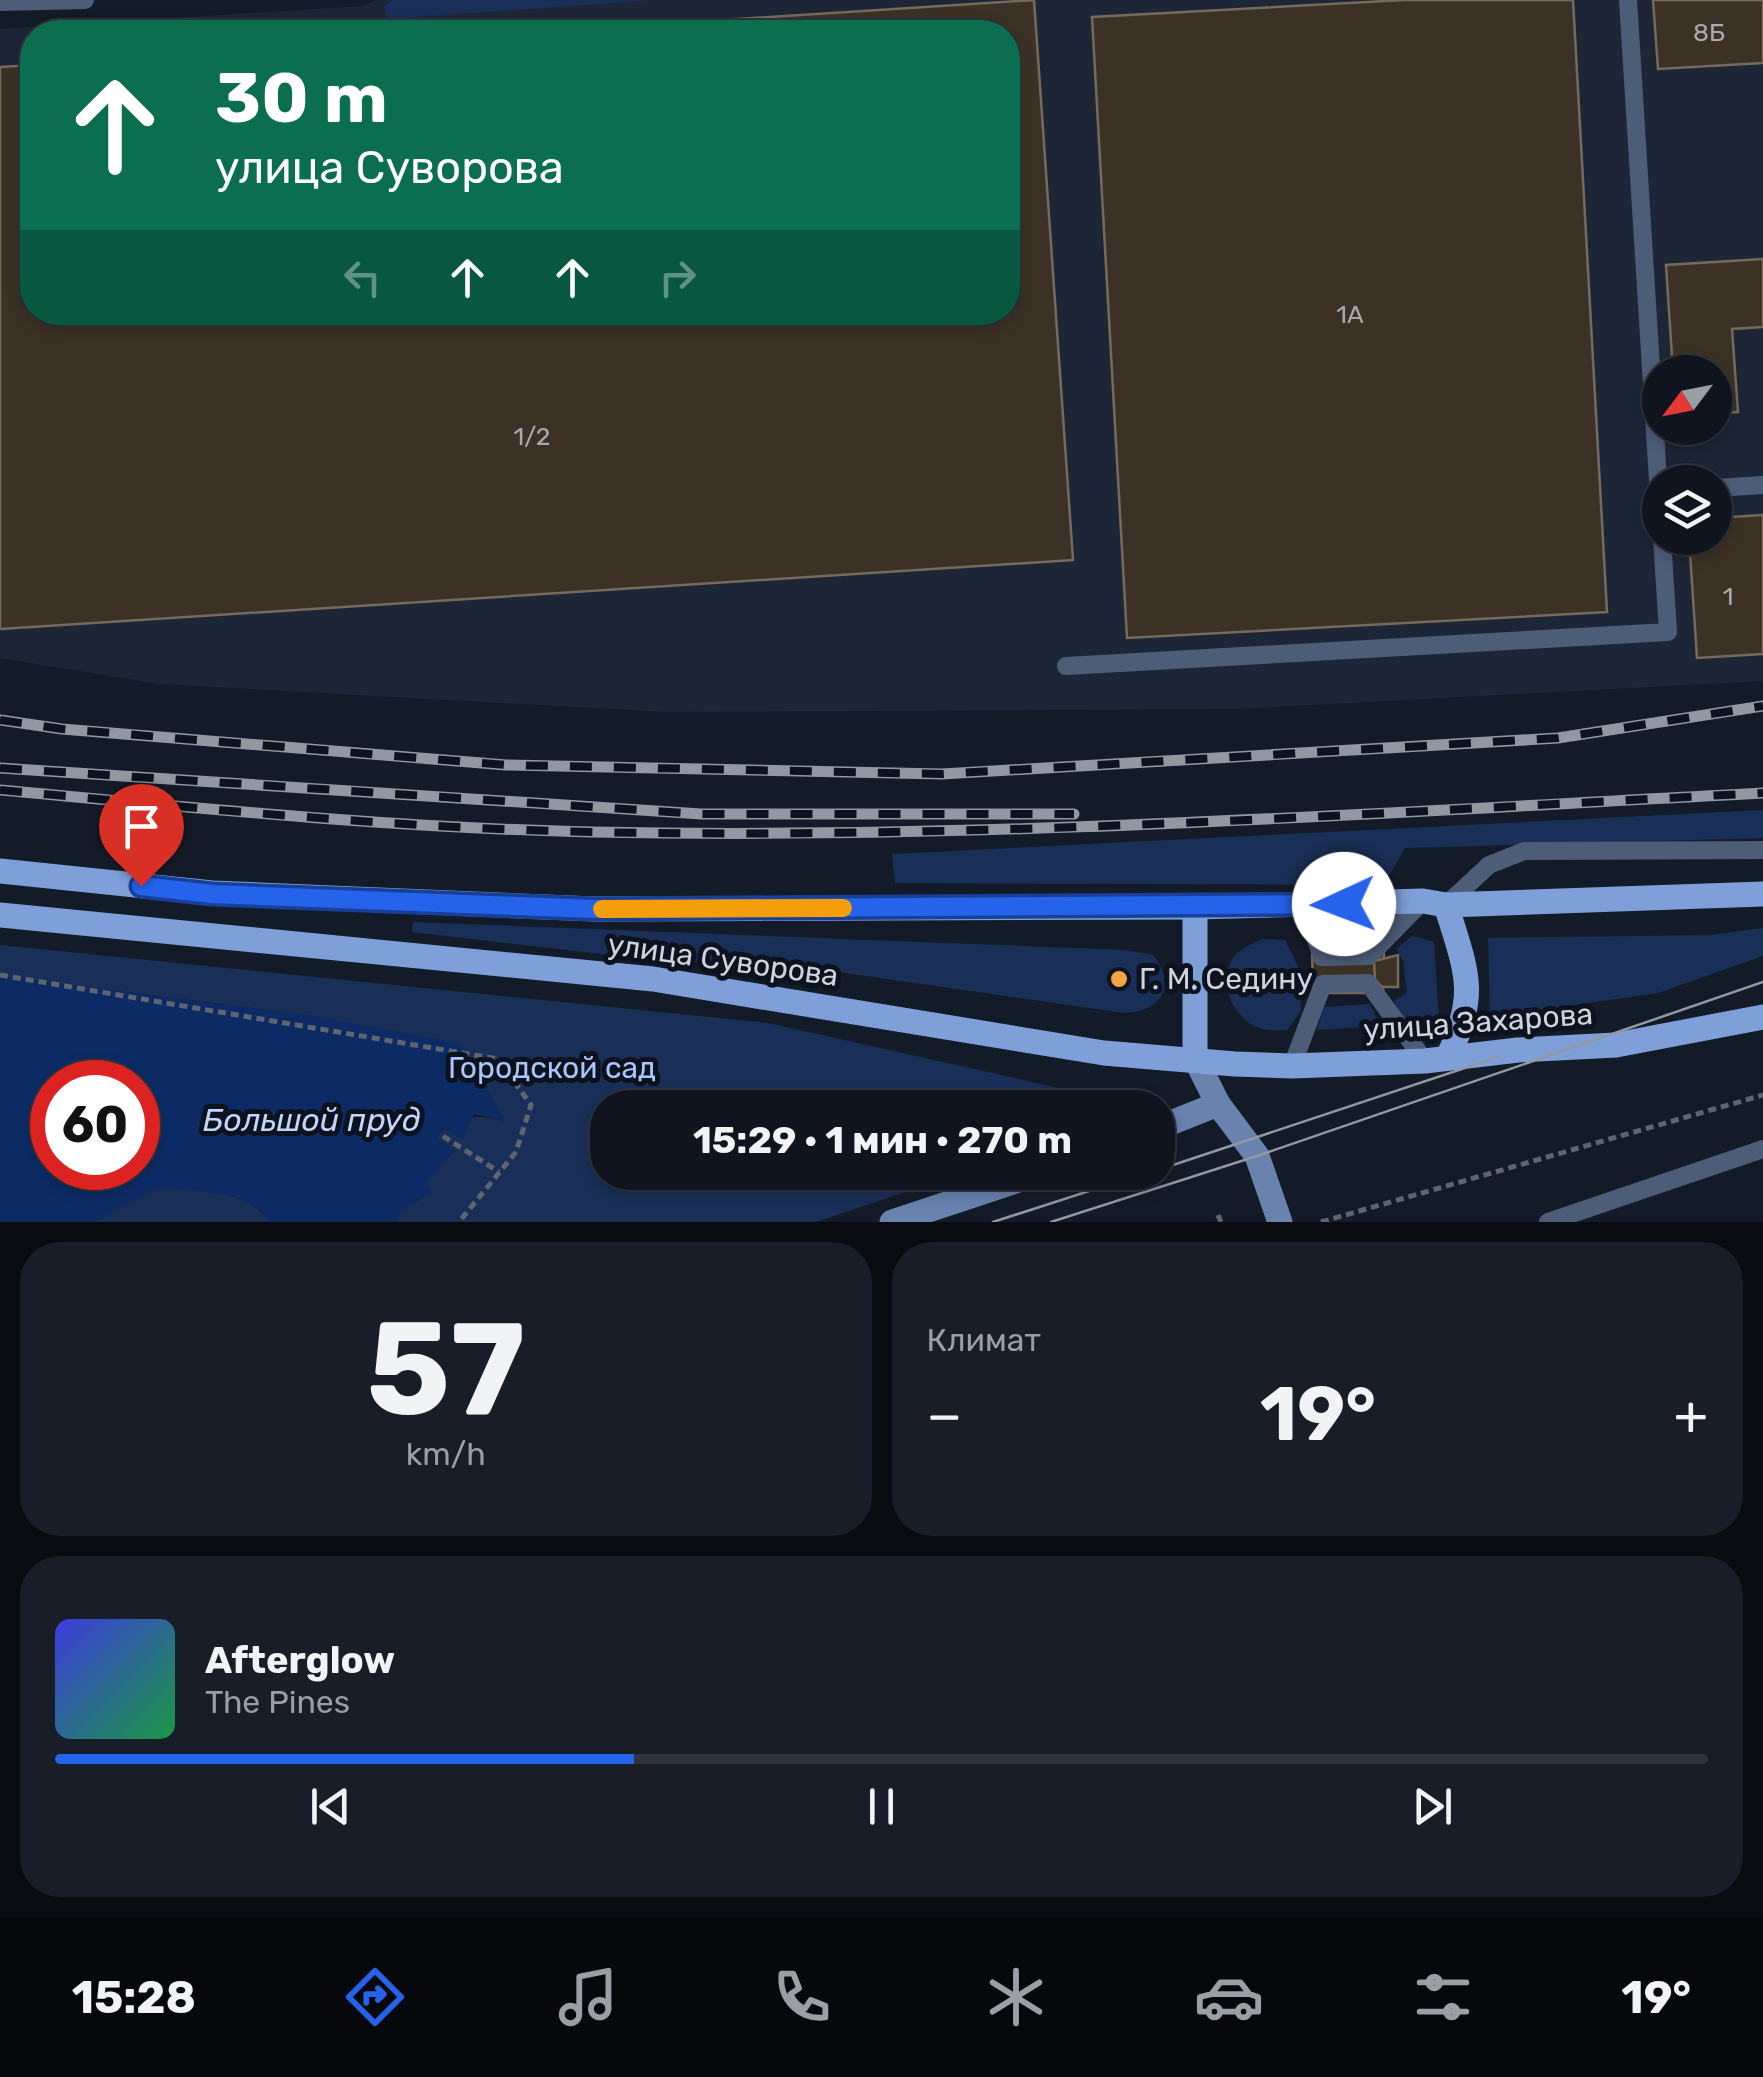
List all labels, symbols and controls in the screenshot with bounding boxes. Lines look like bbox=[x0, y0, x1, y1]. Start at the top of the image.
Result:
house number: 8Б bbox=[1693, 18, 1725, 47]
text: 30 m bbox=[215, 57, 388, 140]
icon: ahead bbox=[50, 60, 180, 190]
text: улица Суворова bbox=[215, 141, 564, 194]
icon: left bbox=[335, 250, 390, 305]
icon: ahead bbox=[440, 250, 495, 305]
icon: ahead bbox=[545, 250, 600, 305]
icon: right bbox=[650, 250, 705, 305]
house number: 1А bbox=[1336, 300, 1364, 329]
north arrow bbox=[1642, 355, 1732, 445]
map controls bbox=[1642, 355, 1732, 555]
house number: 1/2 bbox=[513, 422, 551, 451]
button: layers bbox=[1642, 465, 1732, 555]
house number: 1 bbox=[1723, 582, 1733, 611]
pin bbox=[99, 784, 184, 887]
icon: arrive bbox=[114, 799, 169, 854]
position arrow bbox=[1292, 852, 1396, 956]
street label: улица Суворова bbox=[605, 926, 841, 994]
place label: Г. М. Седину bbox=[1139, 961, 1313, 997]
marker: Г. М. Седину bbox=[1108, 968, 1130, 990]
street label: улица Захарова bbox=[1362, 996, 1594, 1048]
park label: Городской сад bbox=[448, 1050, 656, 1086]
speed limit sign: 60 bbox=[30, 1060, 160, 1190]
water label: Большой пруд bbox=[203, 1101, 421, 1139]
text: 15:29 · 1 мин · 270 m bbox=[693, 1117, 1072, 1163]
text: 57 bbox=[367, 1292, 525, 1447]
text: Климат bbox=[927, 1321, 1041, 1359]
text: 19° bbox=[1260, 1370, 1376, 1459]
text: − bbox=[927, 1383, 962, 1448]
text: + bbox=[1674, 1383, 1708, 1448]
text: km/h bbox=[406, 1435, 486, 1473]
text: Afterglow bbox=[205, 1637, 395, 1683]
text: The Pines bbox=[205, 1683, 350, 1721]
icon: previous bbox=[303, 1779, 358, 1834]
icon: pause bbox=[854, 1779, 909, 1834]
icon: next bbox=[1405, 1779, 1460, 1834]
icon: directions bbox=[340, 1962, 410, 2032]
icon: music bbox=[553, 1962, 623, 2032]
icon: phone bbox=[767, 1962, 837, 2032]
icon: climate bbox=[981, 1962, 1051, 2032]
icon: car bbox=[1194, 1962, 1264, 2032]
icon: filters bbox=[1408, 1962, 1478, 2032]
text: 15:28 bbox=[72, 1971, 196, 2024]
text: 19° bbox=[1621, 1971, 1691, 2024]

